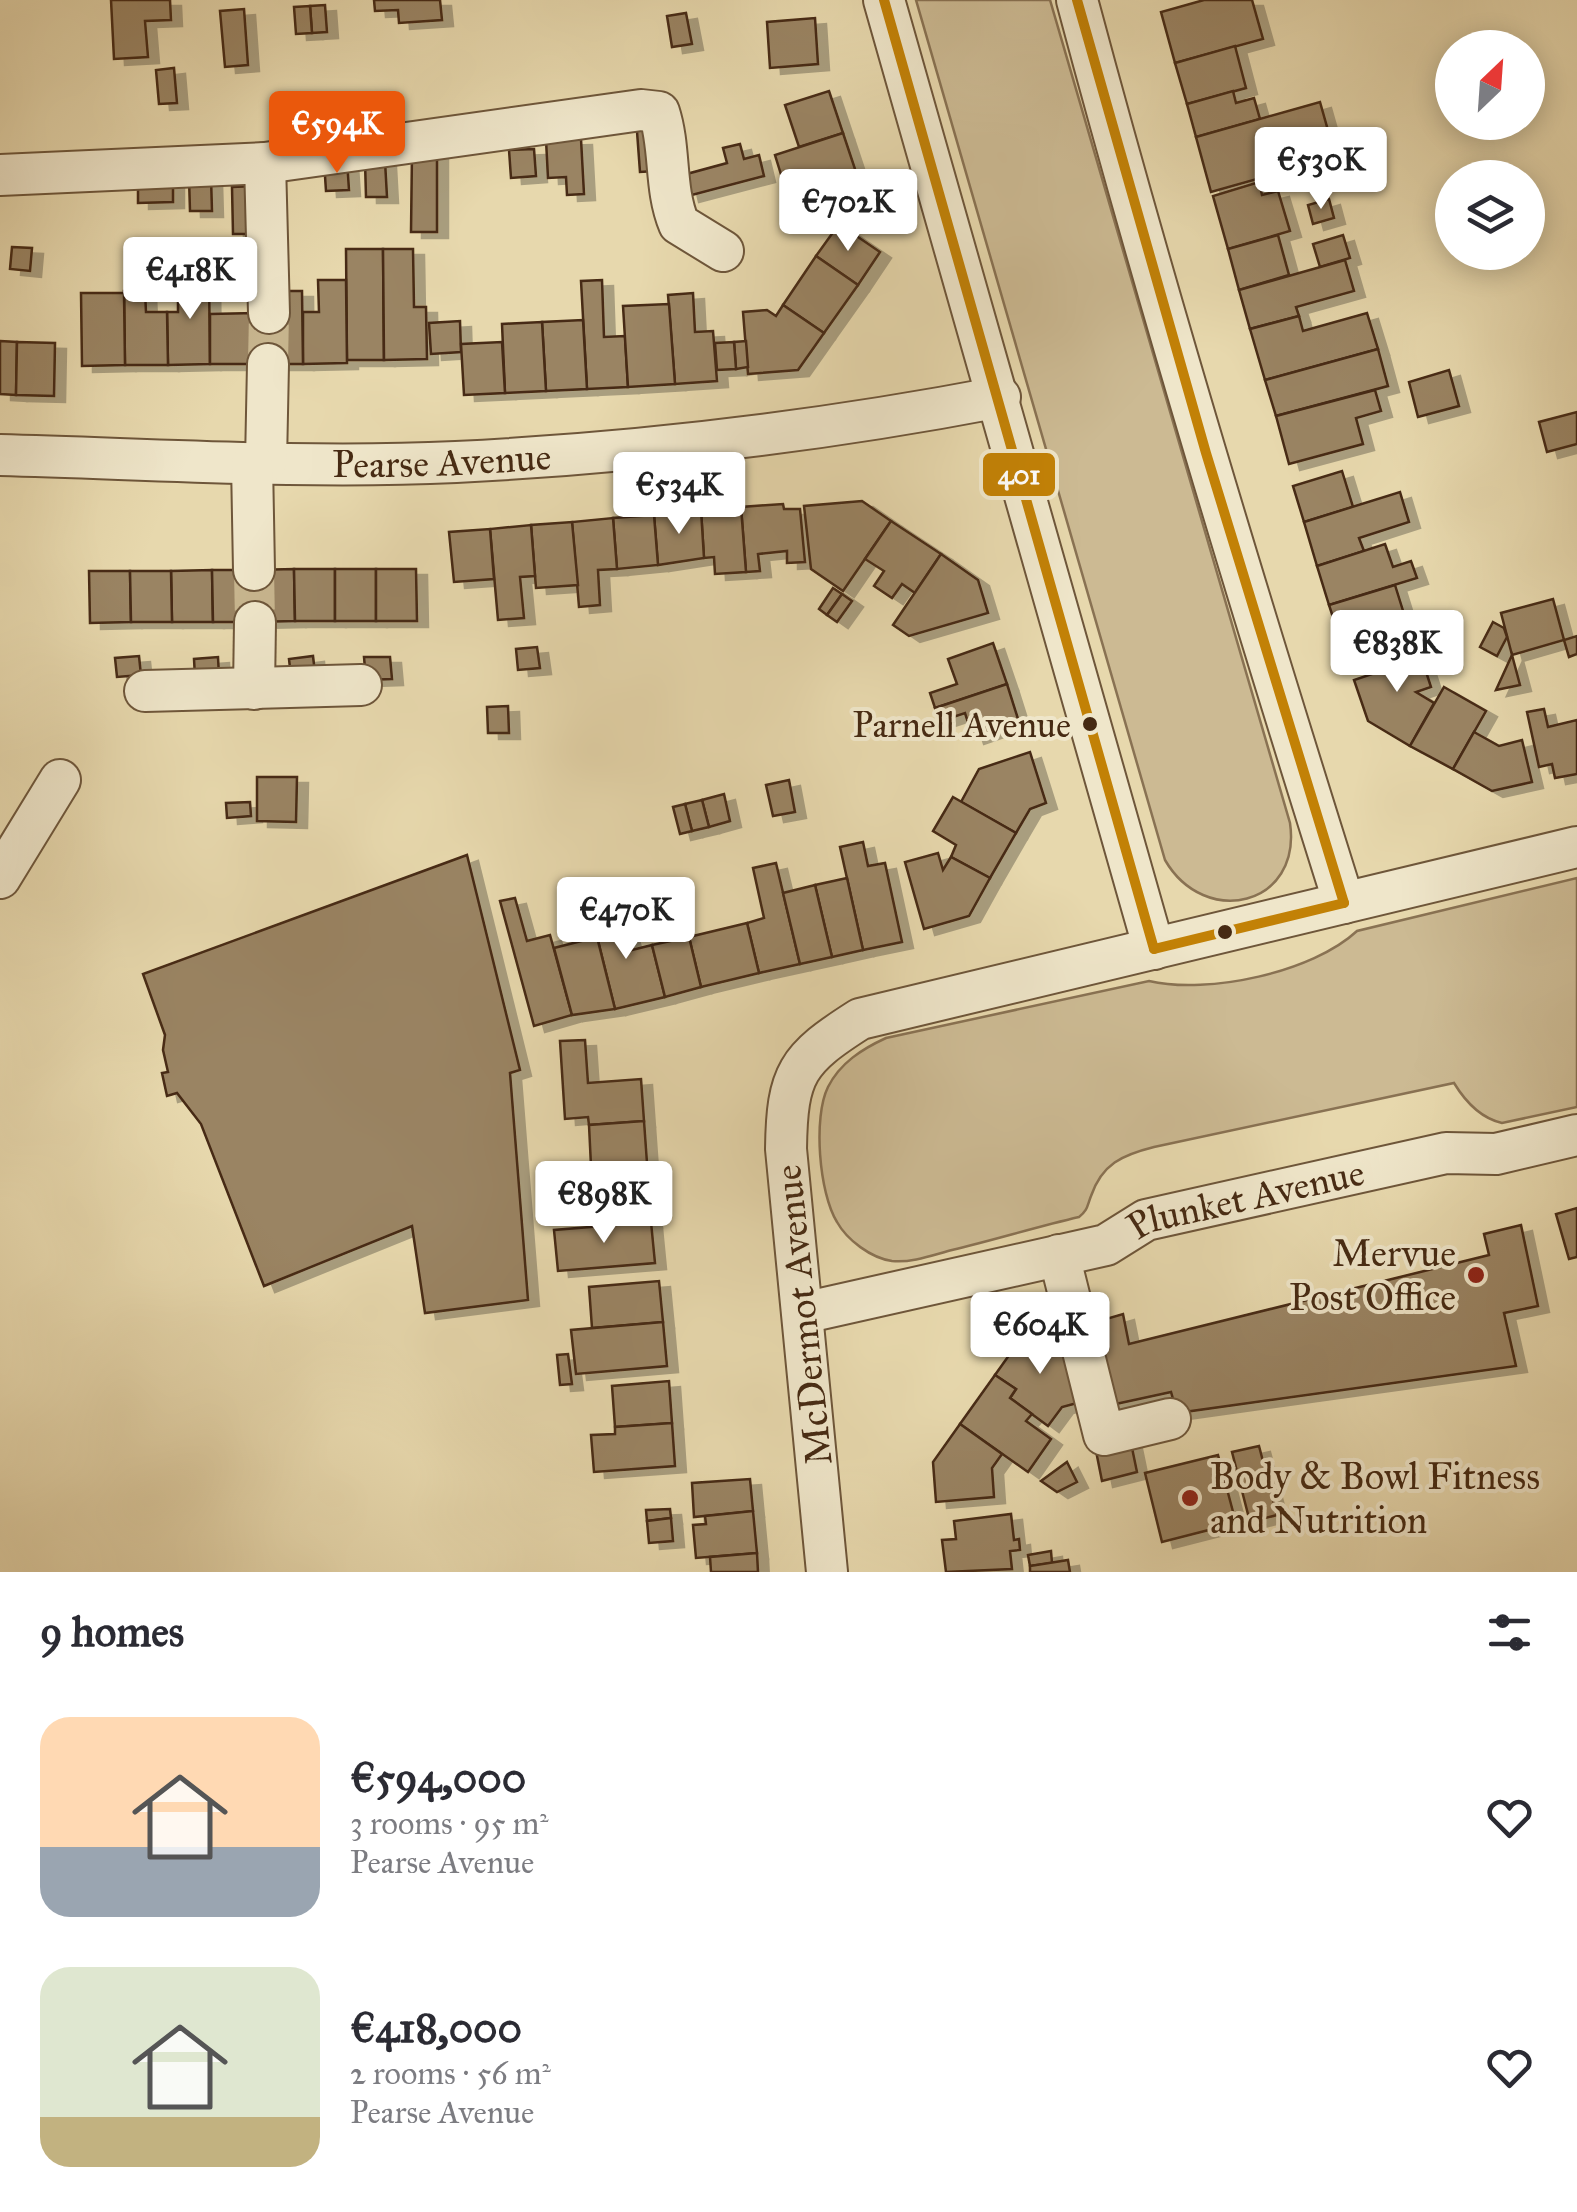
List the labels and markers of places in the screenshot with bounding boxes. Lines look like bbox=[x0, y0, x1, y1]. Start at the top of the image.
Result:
pin: €594K bbox=[267, 91, 407, 176]
pin: €530K bbox=[1251, 127, 1391, 212]
pin: €702K bbox=[778, 169, 918, 254]
pin: €418K bbox=[120, 237, 260, 322]
pin: €534K bbox=[609, 452, 749, 537]
pin: €838K bbox=[1327, 610, 1467, 695]
place label: Parnell Avenue bbox=[853, 703, 1071, 747]
marker: Parnell Avenue bbox=[1080, 714, 1100, 734]
pin: €470K bbox=[556, 877, 696, 962]
unlabelled marker bbox=[1215, 922, 1235, 942]
pin: €898K bbox=[534, 1161, 674, 1246]
place label: Mervue Post Office bbox=[1289, 1230, 1456, 1320]
marker: Mervue Post Office bbox=[1465, 1264, 1487, 1286]
pin: €604K bbox=[970, 1292, 1110, 1377]
place label: Body & Bowl Fitness and Nutrition bbox=[1210, 1453, 1540, 1543]
marker: Body & Bowl Fitness and Nutrition bbox=[1179, 1487, 1201, 1509]

